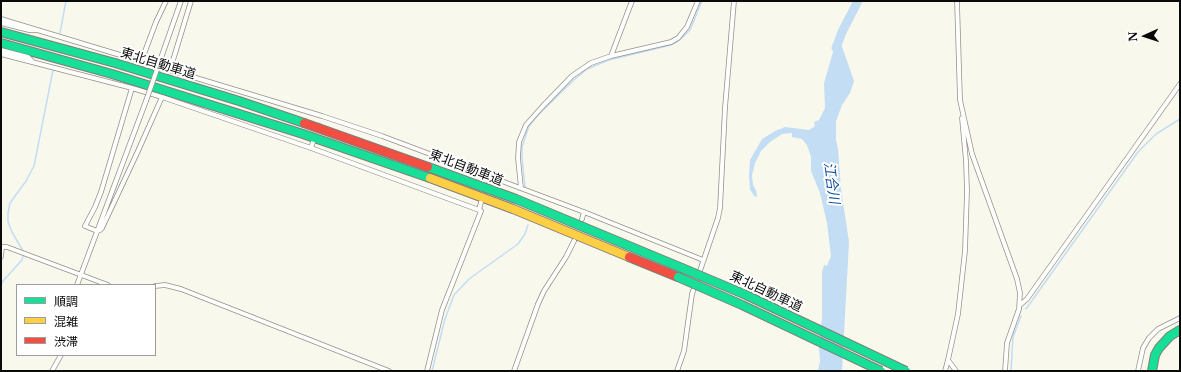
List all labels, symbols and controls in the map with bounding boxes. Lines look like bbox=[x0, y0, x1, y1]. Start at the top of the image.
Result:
north arrow bbox=[1125, 16, 1165, 56]
text: N bbox=[1126, 31, 1140, 42]
street label: 東北自動車道 bbox=[118, 45, 198, 83]
street label: 東北自動車道 bbox=[427, 147, 505, 189]
water label: 江合川 bbox=[820, 161, 842, 205]
street label: 東北自動車道 bbox=[727, 268, 805, 316]
legend bbox=[16, 284, 156, 356]
text: 順調 bbox=[54, 294, 78, 309]
text: 混雑 bbox=[54, 314, 78, 329]
text: 渋滞 bbox=[54, 334, 78, 349]

